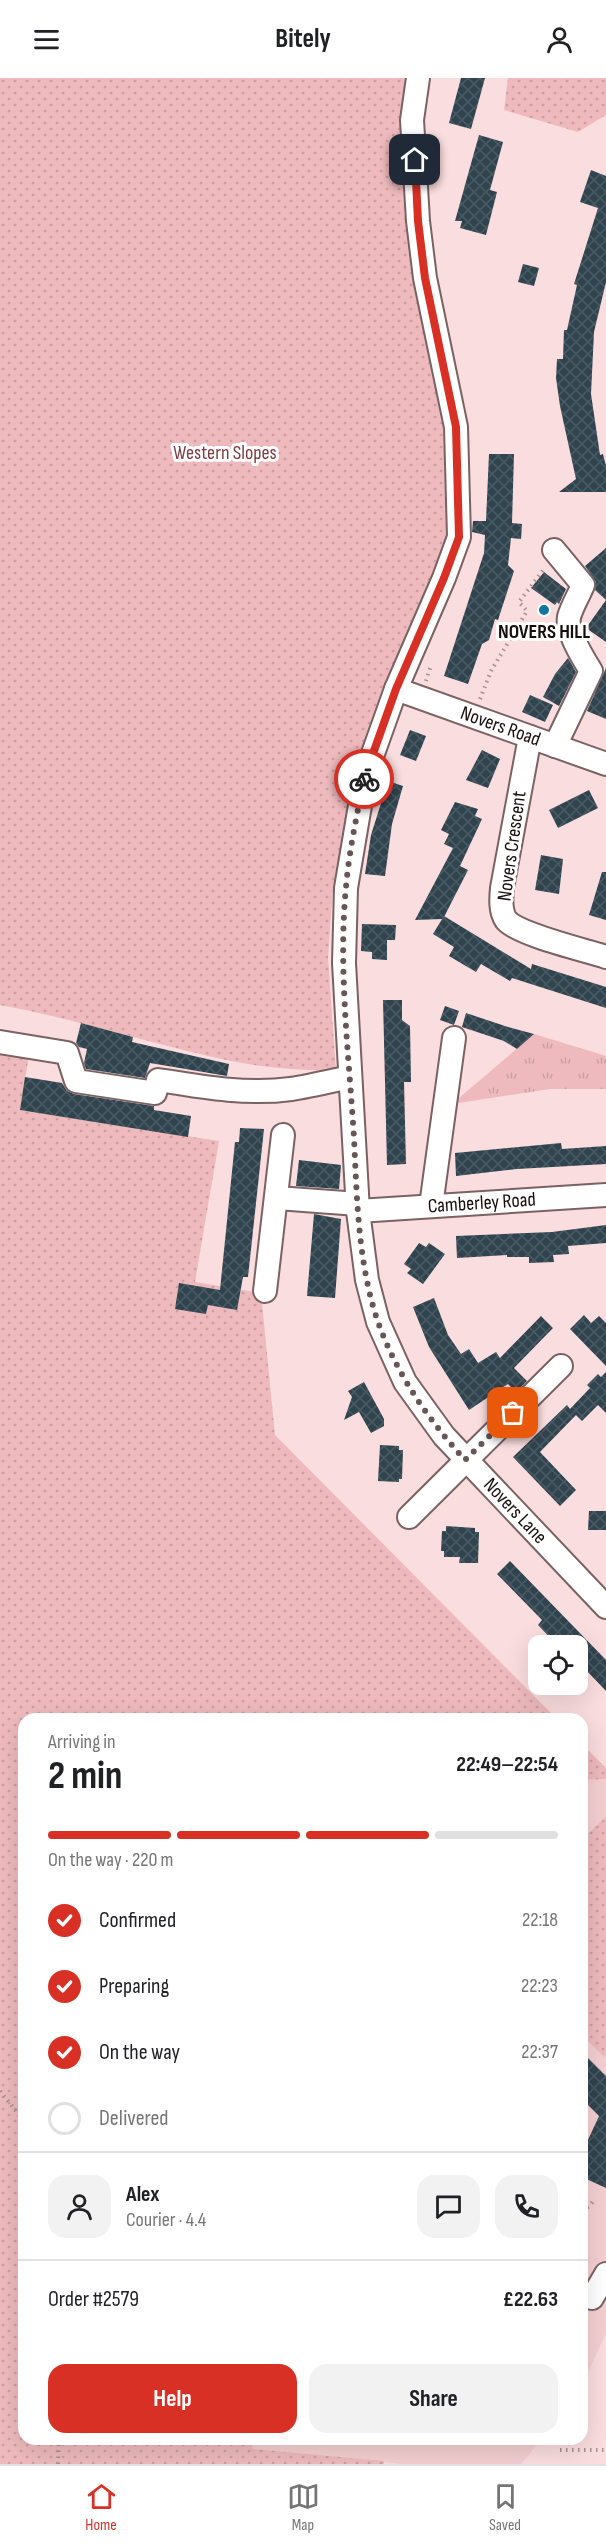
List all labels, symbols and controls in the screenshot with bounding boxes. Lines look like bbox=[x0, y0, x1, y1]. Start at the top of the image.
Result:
icon: menu bbox=[30, 23, 63, 56]
text: Bitely bbox=[275, 23, 331, 55]
icon: person bbox=[543, 23, 576, 56]
pin bbox=[389, 134, 440, 185]
icon: home bbox=[398, 143, 431, 176]
park label: Western Slopes bbox=[173, 441, 277, 465]
marker: NOVERS HILL bbox=[537, 603, 551, 617]
place label: NOVERS HILL bbox=[498, 620, 590, 644]
street label: Novers Road bbox=[457, 701, 544, 752]
courier bbox=[334, 749, 394, 809]
icon: bike bbox=[348, 763, 381, 796]
street label: Novers Crescent bbox=[492, 789, 532, 903]
street label: Camberley Road bbox=[427, 1188, 536, 1218]
pin bbox=[487, 1387, 538, 1438]
icon: bag bbox=[496, 1396, 529, 1429]
street label: Novers Lane bbox=[478, 1473, 552, 1549]
map controls bbox=[528, 1635, 588, 1695]
button: locate bbox=[528, 1635, 588, 1695]
text: Arriving in bbox=[48, 1730, 116, 1754]
text: 22:49–22:54 bbox=[456, 1751, 558, 1778]
text: 2 min bbox=[48, 1753, 122, 1800]
text: On the way · 220 m bbox=[48, 1848, 173, 1872]
icon: check bbox=[48, 1904, 81, 1937]
text: Confirmed bbox=[99, 1907, 176, 1934]
text: 22:18 bbox=[522, 1908, 558, 1932]
icon: check bbox=[48, 1970, 81, 2003]
text: Preparing bbox=[99, 1973, 169, 2000]
text: 22:23 bbox=[521, 1974, 558, 1998]
icon: check bbox=[48, 2036, 81, 2069]
text: On the way bbox=[99, 2039, 180, 2066]
text: 22:37 bbox=[521, 2040, 558, 2064]
text: Delivered bbox=[99, 2105, 168, 2132]
button: person bbox=[48, 2175, 111, 2238]
button: chat bbox=[417, 2175, 480, 2238]
button: phone bbox=[495, 2175, 558, 2238]
text: Alex bbox=[126, 2181, 159, 2208]
text: Courier · 4.4 bbox=[126, 2208, 206, 2232]
text: Order #2579 bbox=[48, 2286, 139, 2313]
text: £22.63 bbox=[503, 2286, 558, 2313]
button: Help bbox=[48, 2364, 297, 2433]
button: Share bbox=[309, 2364, 558, 2433]
tab: Home bbox=[85, 2480, 118, 2535]
tab: Map bbox=[287, 2480, 320, 2535]
tab: Saved bbox=[489, 2480, 522, 2535]

